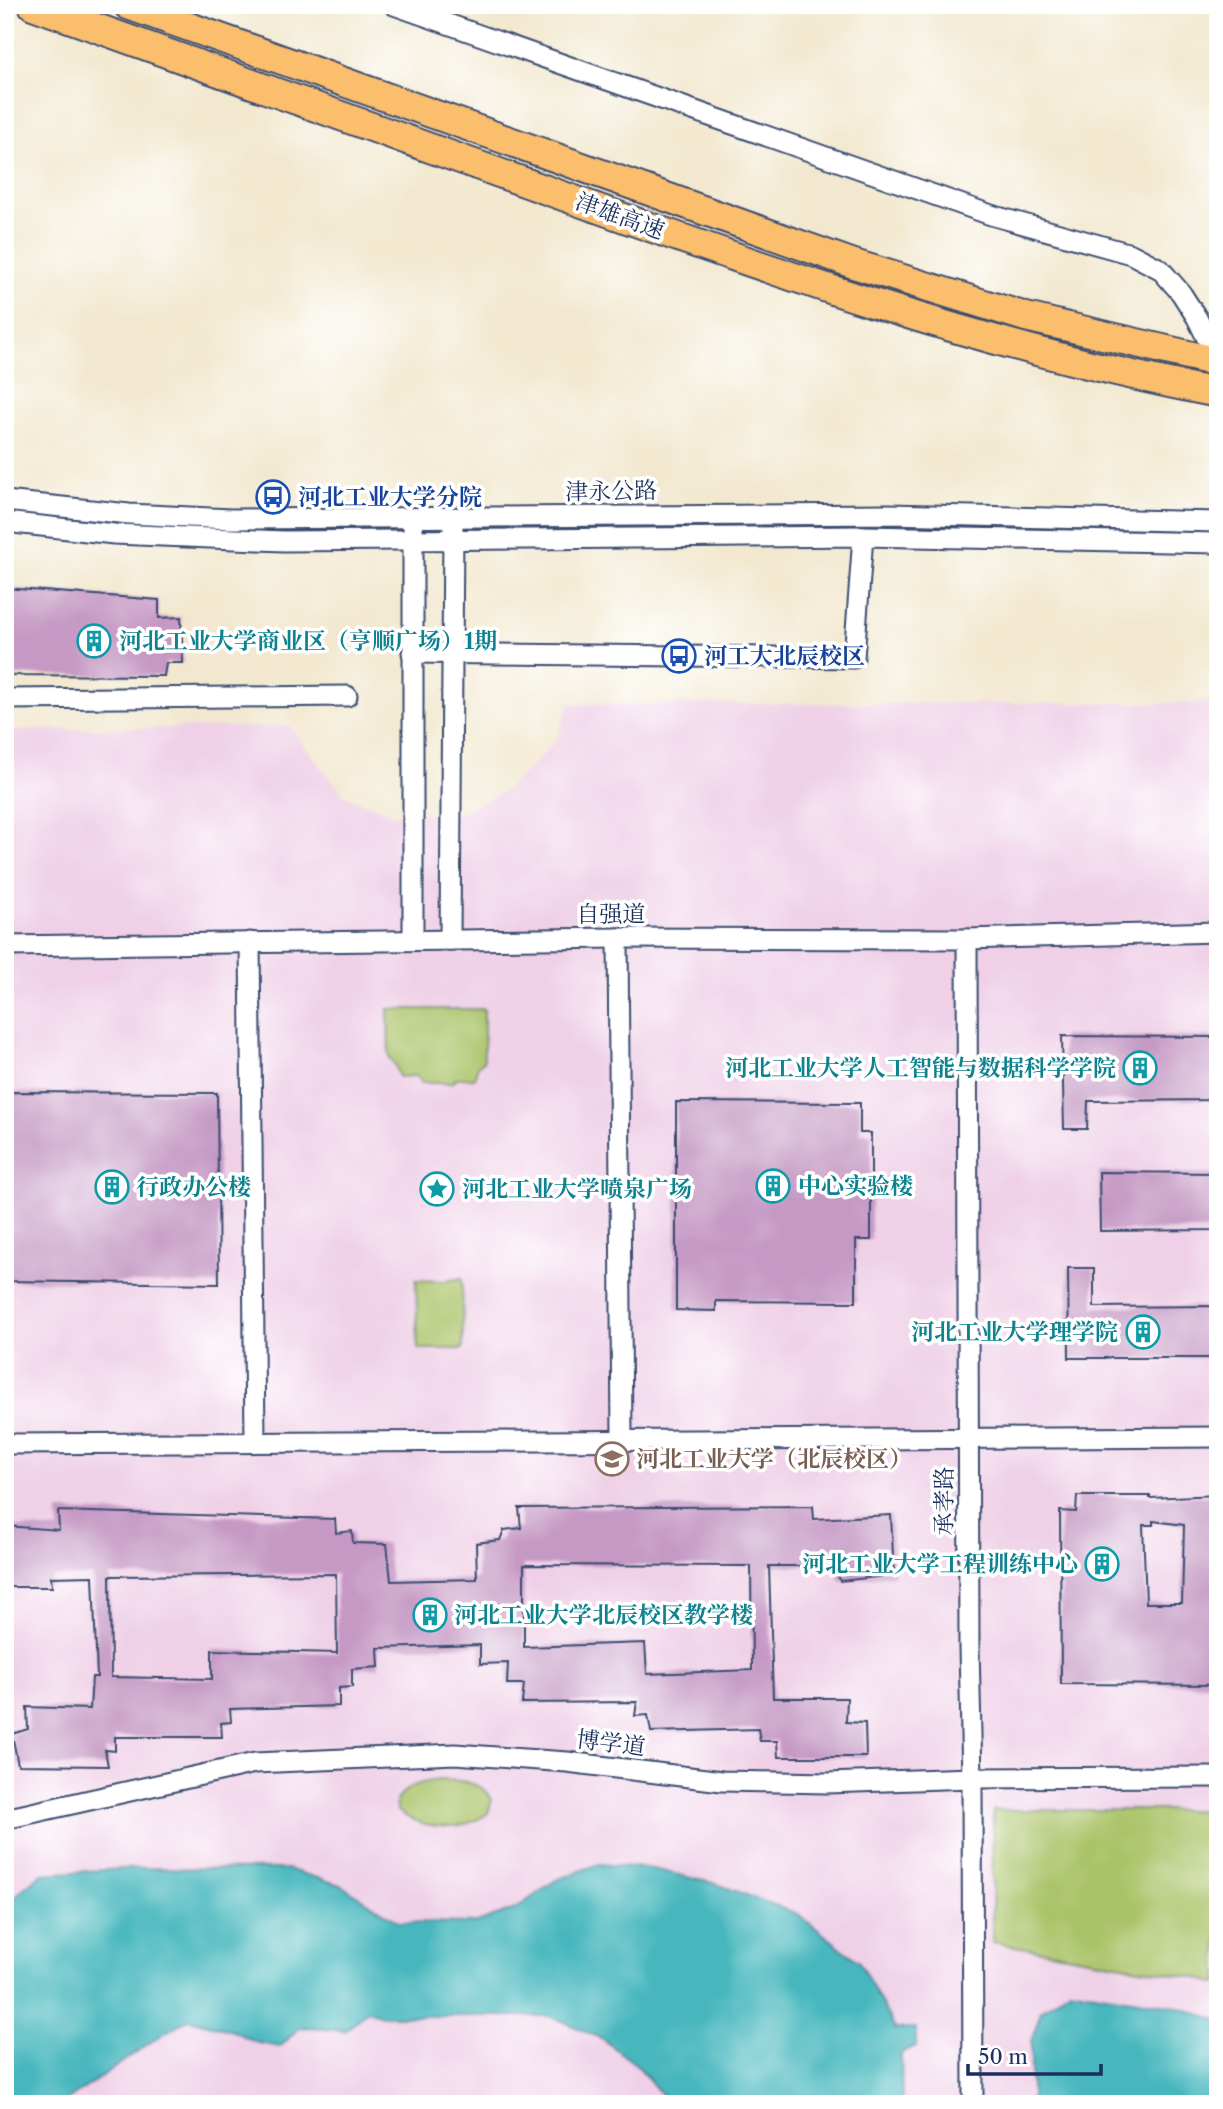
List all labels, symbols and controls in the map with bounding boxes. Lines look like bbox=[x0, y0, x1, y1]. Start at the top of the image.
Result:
street label: 津雄高速 bbox=[572, 187, 668, 245]
street label: 津永公路 bbox=[565, 476, 657, 506]
bus stop icon: 河北工业大学分院 bbox=[254, 478, 292, 516]
place label: 河北工业大学分院 bbox=[298, 483, 482, 511]
building icon: 河北工业大学商业区（亨顺广场）1期 bbox=[75, 622, 113, 660]
place label: 河北工业大学商业区（亨顺广场）1期 bbox=[119, 627, 497, 655]
bus stop icon: 河工大北辰校区 bbox=[660, 637, 698, 675]
place label: 河工大北辰校区 bbox=[704, 642, 865, 670]
street label: 自强道 bbox=[577, 900, 646, 928]
building icon: 河北工业大学人工智能与数据科学学院 bbox=[1121, 1049, 1159, 1087]
place label: 河北工业大学人工智能与数据科学学院 bbox=[725, 1054, 1116, 1082]
building icon: 中心实验楼 bbox=[754, 1167, 792, 1205]
building icon: 行政办公楼 bbox=[93, 1168, 131, 1206]
place icon: 河北工业大学喷泉广场 bbox=[418, 1170, 456, 1208]
place label: 中心实验楼 bbox=[798, 1172, 913, 1200]
place label: 行政办公楼 bbox=[136, 1173, 251, 1201]
place label: 河北工业大学喷泉广场 bbox=[462, 1175, 692, 1203]
building icon: 河北工业大学理学院 bbox=[1124, 1313, 1162, 1351]
place label: 河北工业大学理学院 bbox=[911, 1318, 1118, 1346]
school or university icon: 河北工业大学（北辰校区） bbox=[593, 1440, 631, 1478]
place label: 河北工业大学（北辰校区） bbox=[636, 1445, 912, 1473]
street label: 承孝路 bbox=[930, 1467, 958, 1536]
building icon: 河北工业大学工程训练中心 bbox=[1083, 1545, 1121, 1583]
place label: 河北工业大学工程训练中心 bbox=[802, 1550, 1078, 1578]
building icon: 河北工业大学北辰校区教学楼 bbox=[411, 1596, 449, 1634]
place label: 河北工业大学北辰校区教学楼 bbox=[454, 1601, 753, 1629]
street label: 博学道 bbox=[575, 1725, 647, 1761]
scale bar bbox=[968, 2032, 1100, 2076]
text: 50 m bbox=[978, 2044, 1028, 2069]

